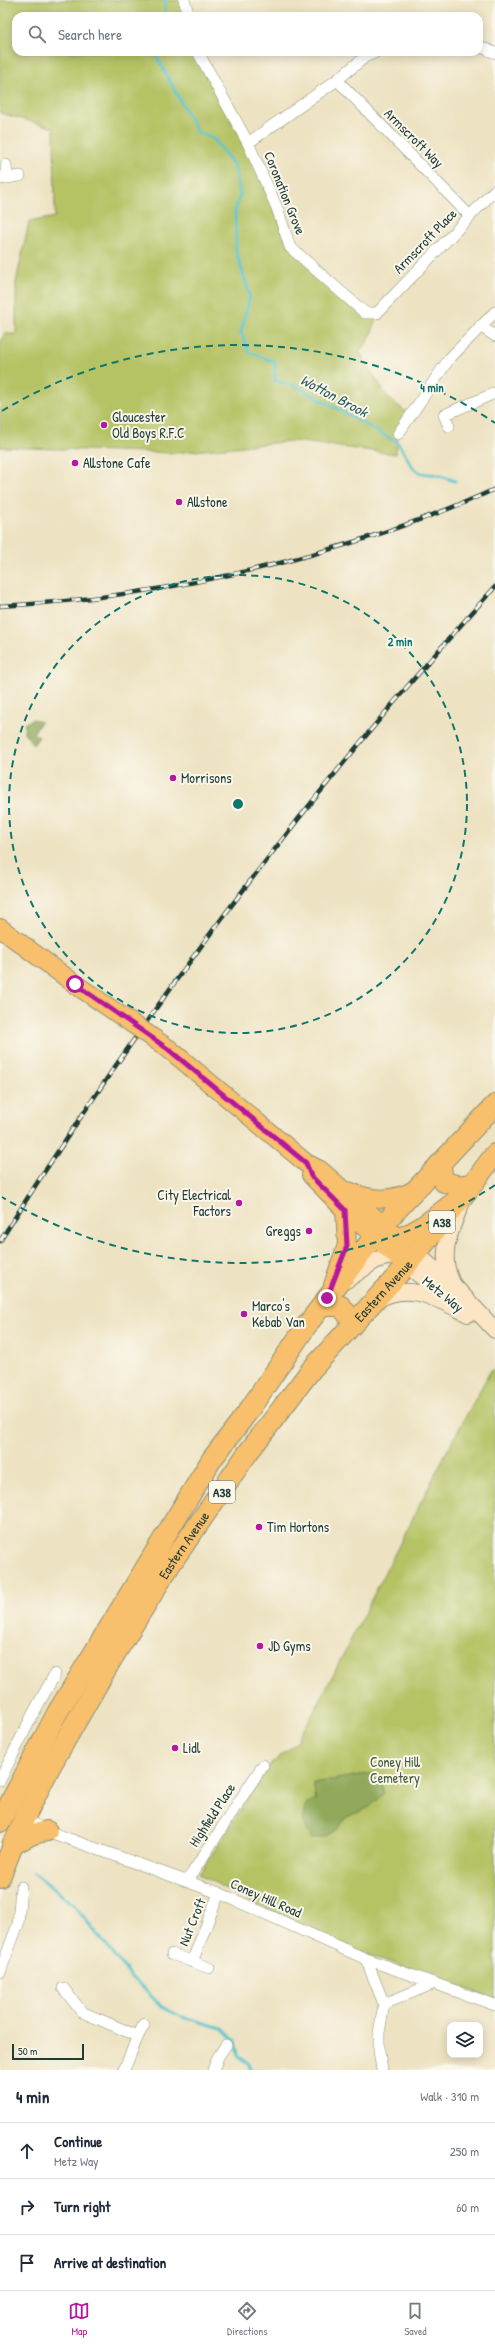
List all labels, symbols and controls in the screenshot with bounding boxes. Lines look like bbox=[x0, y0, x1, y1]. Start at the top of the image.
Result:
search box bbox=[12, 12, 483, 56]
icon: search bbox=[26, 23, 48, 45]
text: Search here bbox=[58, 24, 122, 45]
street label: Armscroft Way bbox=[380, 104, 448, 172]
street label: Coronation Grove bbox=[260, 148, 311, 238]
street label: Armscroft Place bbox=[389, 204, 461, 277]
water label: Wotton Brook bbox=[297, 369, 373, 423]
text: 4 min bbox=[420, 379, 444, 396]
place label: Gloucester Old Boys R.F.C bbox=[112, 407, 185, 443]
marker: Gloucester Old Boys R.F.C bbox=[99, 420, 109, 430]
place label: Allstone Cafe bbox=[83, 453, 151, 472]
marker: Allstone Cafe bbox=[70, 458, 80, 468]
place label: Allstone bbox=[187, 492, 228, 511]
marker: Allstone bbox=[174, 497, 184, 507]
text: 2 min bbox=[388, 633, 413, 650]
place label: Morrisons bbox=[181, 768, 232, 787]
marker: Morrisons bbox=[168, 773, 178, 783]
centre of rings bbox=[231, 797, 245, 811]
route start bbox=[66, 975, 84, 993]
place label: City Electrical Factors bbox=[157, 1185, 231, 1220]
marker: City Electrical Factors bbox=[234, 1198, 244, 1208]
road number: A38 bbox=[429, 1211, 455, 1233]
place label: Greggs bbox=[265, 1221, 301, 1241]
marker: Greggs bbox=[304, 1226, 314, 1236]
street label: Eastern Avenue bbox=[350, 1255, 417, 1326]
street label: Metz Way bbox=[418, 1271, 468, 1317]
route end bbox=[318, 1289, 336, 1307]
place label: Marco's Kebab Van bbox=[252, 1296, 305, 1331]
marker: Marco's Kebab Van bbox=[239, 1309, 249, 1319]
road number: A38 bbox=[209, 1481, 235, 1503]
street label: Eastern Avenue bbox=[154, 1507, 214, 1582]
place label: Tim Hortons bbox=[267, 1517, 329, 1536]
marker: Tim Hortons bbox=[254, 1522, 264, 1532]
place label: JD Gyms bbox=[268, 1636, 311, 1656]
marker: JD Gyms bbox=[255, 1641, 265, 1651]
place label: Lidl bbox=[183, 1738, 201, 1757]
marker: Lidl bbox=[170, 1743, 180, 1753]
park label: Coney Hill Cemetery bbox=[370, 1752, 421, 1788]
street label: Highfield Place bbox=[184, 1779, 240, 1851]
street label: Coney Hill Road bbox=[227, 1873, 305, 1923]
street label: Nut Croft bbox=[173, 1895, 210, 1948]
map controls bbox=[447, 2022, 483, 2058]
button: layers bbox=[447, 2022, 483, 2058]
scale bar bbox=[12, 2042, 84, 2061]
text: 50 m bbox=[18, 2044, 38, 2058]
text: 4 min bbox=[16, 2085, 49, 2108]
text: Walk · 310 m bbox=[420, 2087, 479, 2105]
text: Continue bbox=[54, 2131, 102, 2152]
icon: ahead bbox=[16, 2140, 38, 2162]
text: 250 m bbox=[450, 2142, 479, 2160]
text: Metz Way bbox=[54, 2152, 99, 2170]
icon: right bbox=[16, 2196, 38, 2218]
text: Turn right bbox=[54, 2196, 110, 2217]
text: 60 m bbox=[456, 2198, 479, 2216]
icon: arrive bbox=[16, 2252, 38, 2274]
text: Arrive at destination bbox=[54, 2252, 166, 2273]
tab: Map bbox=[68, 2300, 90, 2338]
tab: Directions bbox=[227, 2300, 268, 2338]
tab: Saved bbox=[404, 2300, 427, 2338]

